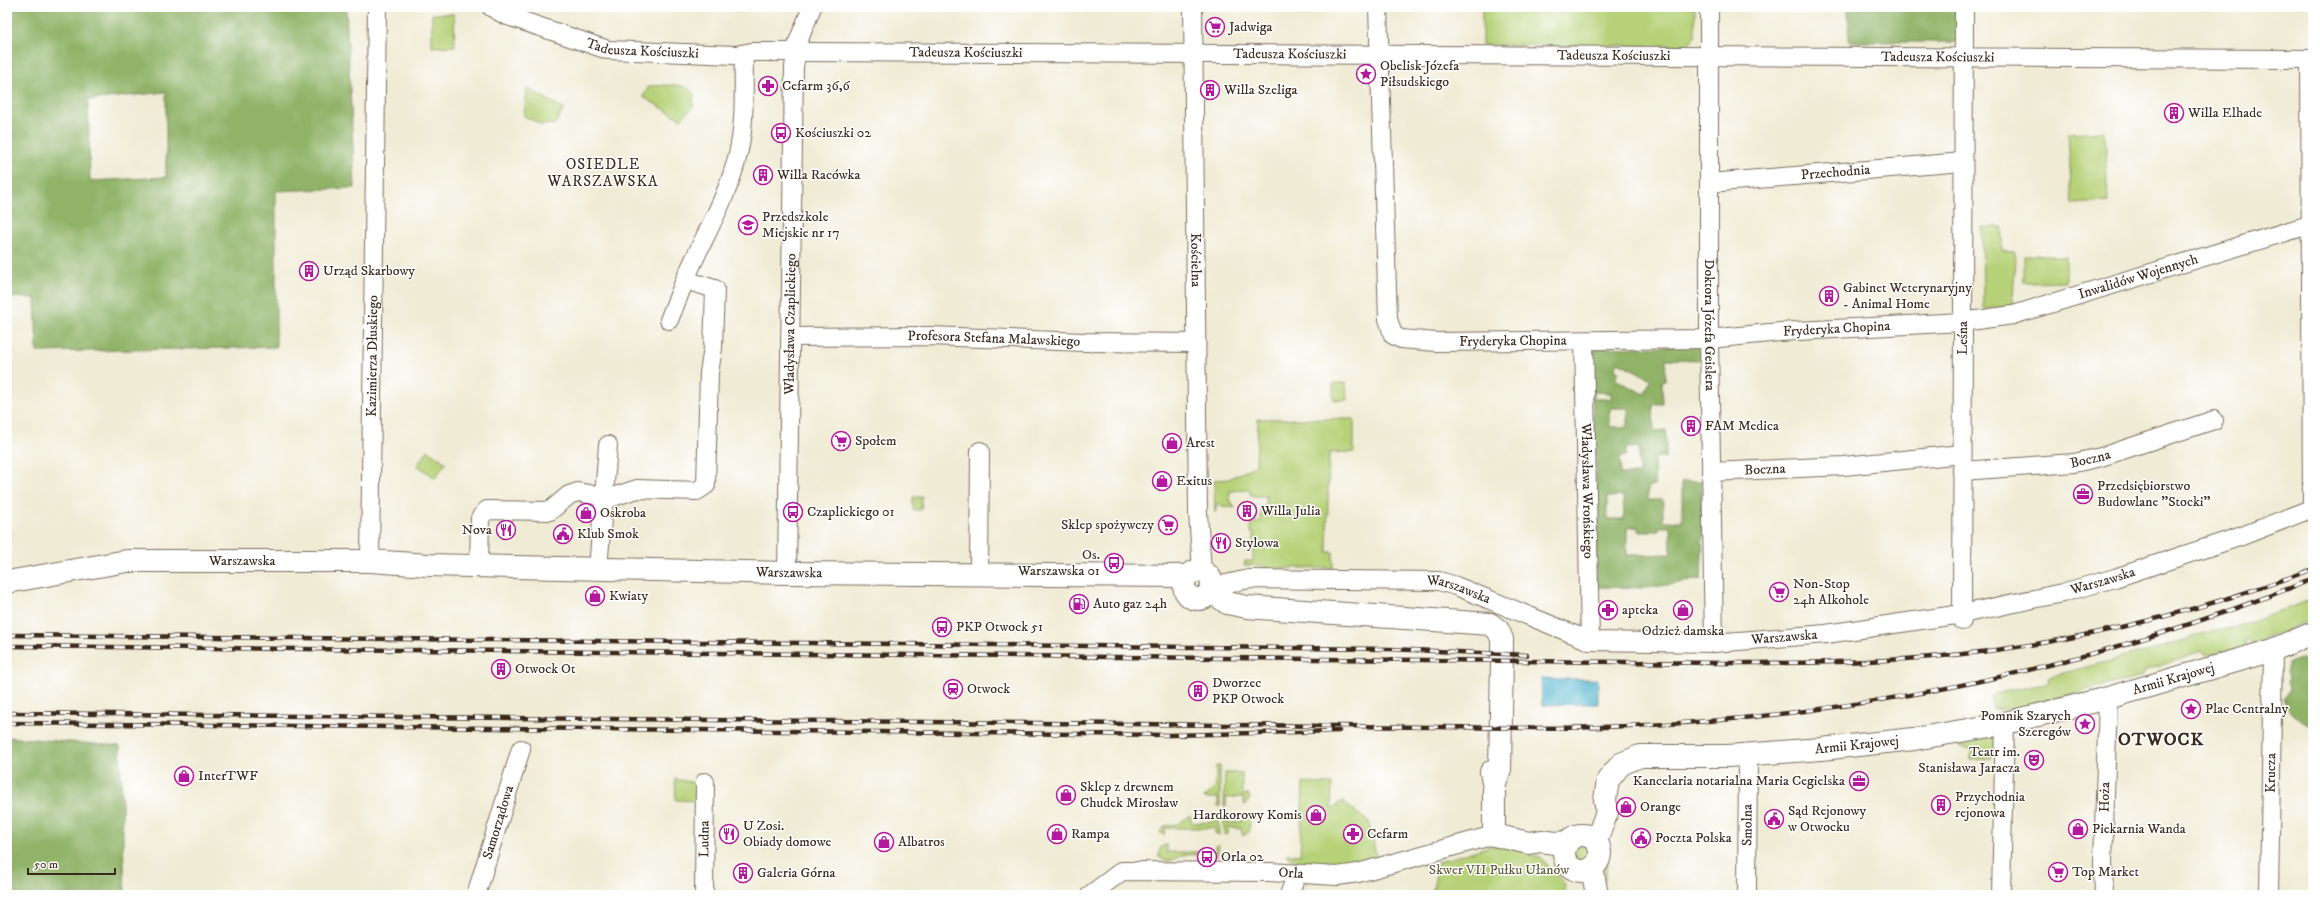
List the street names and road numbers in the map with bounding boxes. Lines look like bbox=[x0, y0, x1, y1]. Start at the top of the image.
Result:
street label: Tadeusza Kościuszki bbox=[584, 34, 700, 63]
street label: Tadeusza Kościuszki bbox=[909, 44, 1023, 62]
street label: Tadeusza Kościuszki bbox=[1233, 45, 1347, 64]
street label: Tadeusza Kościuszki bbox=[1557, 47, 1671, 65]
street label: Tadeusza Kościuszki bbox=[1881, 48, 1995, 67]
street label: Przechodnia bbox=[1800, 161, 1871, 184]
street label: Kościelna bbox=[1186, 233, 1205, 287]
street label: Inwalidów Wojennych bbox=[2076, 250, 2201, 304]
street label: Władysława Czaplickiego bbox=[780, 253, 800, 396]
street label: Doktora Józefa Geislera bbox=[1700, 259, 1719, 391]
street label: Kazimierza Dłuskiego bbox=[363, 295, 382, 417]
street label: Fryderyka Chopina bbox=[1782, 317, 1891, 341]
street label: Leśna bbox=[1954, 321, 1972, 355]
street label: Profesora Stefana Malawskiego bbox=[908, 327, 1081, 351]
street label: Fryderyka Chopina bbox=[1459, 332, 1567, 351]
street label: Władysława Wrońskiego bbox=[1577, 422, 1597, 559]
street label: Boczna bbox=[2068, 445, 2113, 473]
street label: Boczna bbox=[1744, 460, 1786, 479]
street label: Warszawska bbox=[208, 552, 275, 570]
street label: Warszawska bbox=[755, 563, 822, 582]
street label: Warszawska bbox=[2068, 563, 2137, 599]
street label: Warszawska bbox=[1426, 572, 1493, 608]
street label: Warszawska bbox=[1750, 626, 1818, 649]
street label: Armii Krajowej bbox=[2130, 659, 2216, 699]
street label: Armii Krajowej bbox=[1814, 732, 1900, 758]
street label: Krucza bbox=[2262, 753, 2280, 793]
street label: Hoża bbox=[2096, 782, 2114, 813]
street label: Samorządowa bbox=[479, 783, 518, 862]
street label: Smolna bbox=[1738, 804, 1757, 846]
street label: Ludna bbox=[695, 820, 714, 858]
street label: Orla bbox=[1278, 864, 1304, 883]

